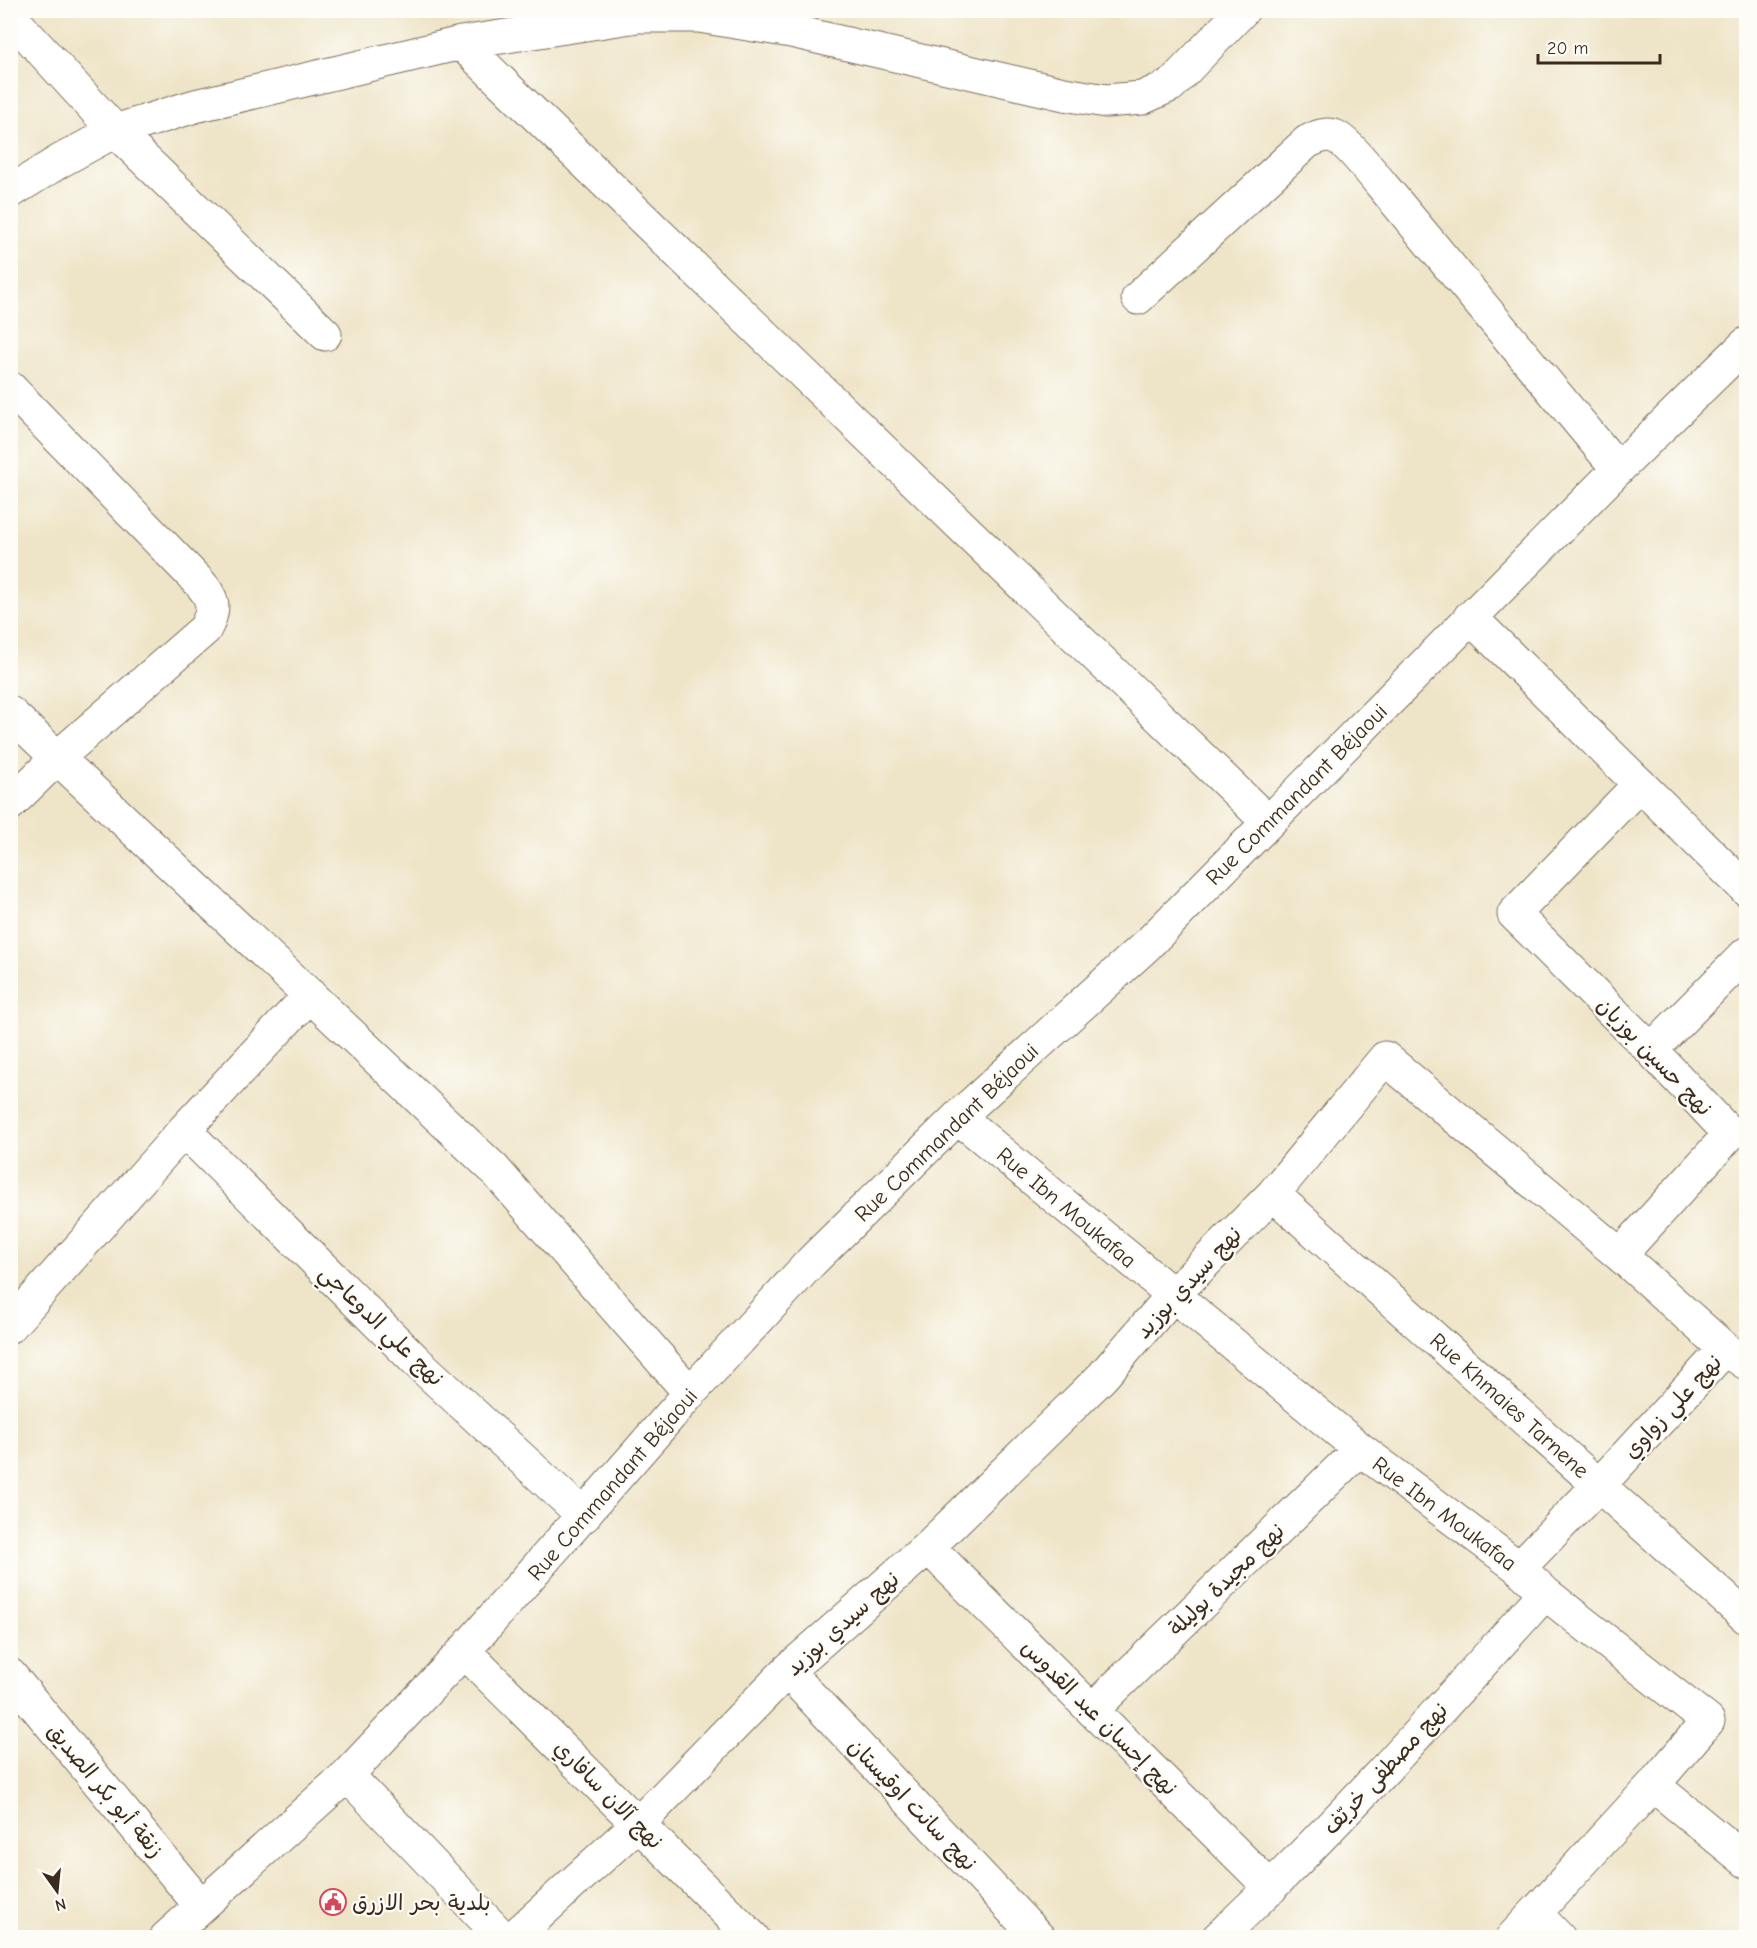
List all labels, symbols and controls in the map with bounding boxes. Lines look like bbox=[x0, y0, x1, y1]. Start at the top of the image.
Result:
scale bar bbox=[1538, 27, 1660, 65]
text: 20 m bbox=[1547, 38, 1588, 59]
street label: Rue Commandant Béjaoui bbox=[1201, 699, 1393, 891]
street label: نهج حسين بوزيان bbox=[1590, 992, 1717, 1123]
street label: Rue Commandant Béjaoui bbox=[849, 1038, 1044, 1227]
street label: Rue Ibn Moukafaa bbox=[991, 1142, 1141, 1274]
street label: نهج سيدي بوزيد bbox=[1130, 1221, 1249, 1346]
street label: نهج علي الدوعاجي bbox=[310, 1260, 449, 1396]
street label: Rue Khmaies Tarnene bbox=[1425, 1328, 1594, 1484]
street label: نهج علي زواوي bbox=[1618, 1349, 1732, 1468]
street label: Rue Commandant Béjaoui bbox=[522, 1383, 703, 1586]
street label: Rue Ibn Moukafaa bbox=[1367, 1451, 1522, 1577]
street label: نهج مجيدة بوليلة bbox=[1163, 1518, 1291, 1643]
street label: نهج سيدي بوزيد bbox=[781, 1566, 907, 1684]
street label: نهج إحسان عبد القدوس bbox=[1014, 1634, 1183, 1803]
street label: نهج مصطفى خريّف bbox=[1318, 1697, 1455, 1841]
street label: زنقة أبو بكر الصديق bbox=[42, 1718, 170, 1863]
street label: نهج سانت اوقيستان bbox=[841, 1733, 982, 1878]
street label: نهج آلان سافاري bbox=[546, 1735, 668, 1857]
north arrow bbox=[27, 1861, 87, 1921]
public building icon: بلدية بحر الازرق bbox=[318, 1887, 348, 1917]
place label: بلدية بحر الازرق bbox=[352, 1890, 491, 1916]
text: N bbox=[53, 1894, 68, 1915]

